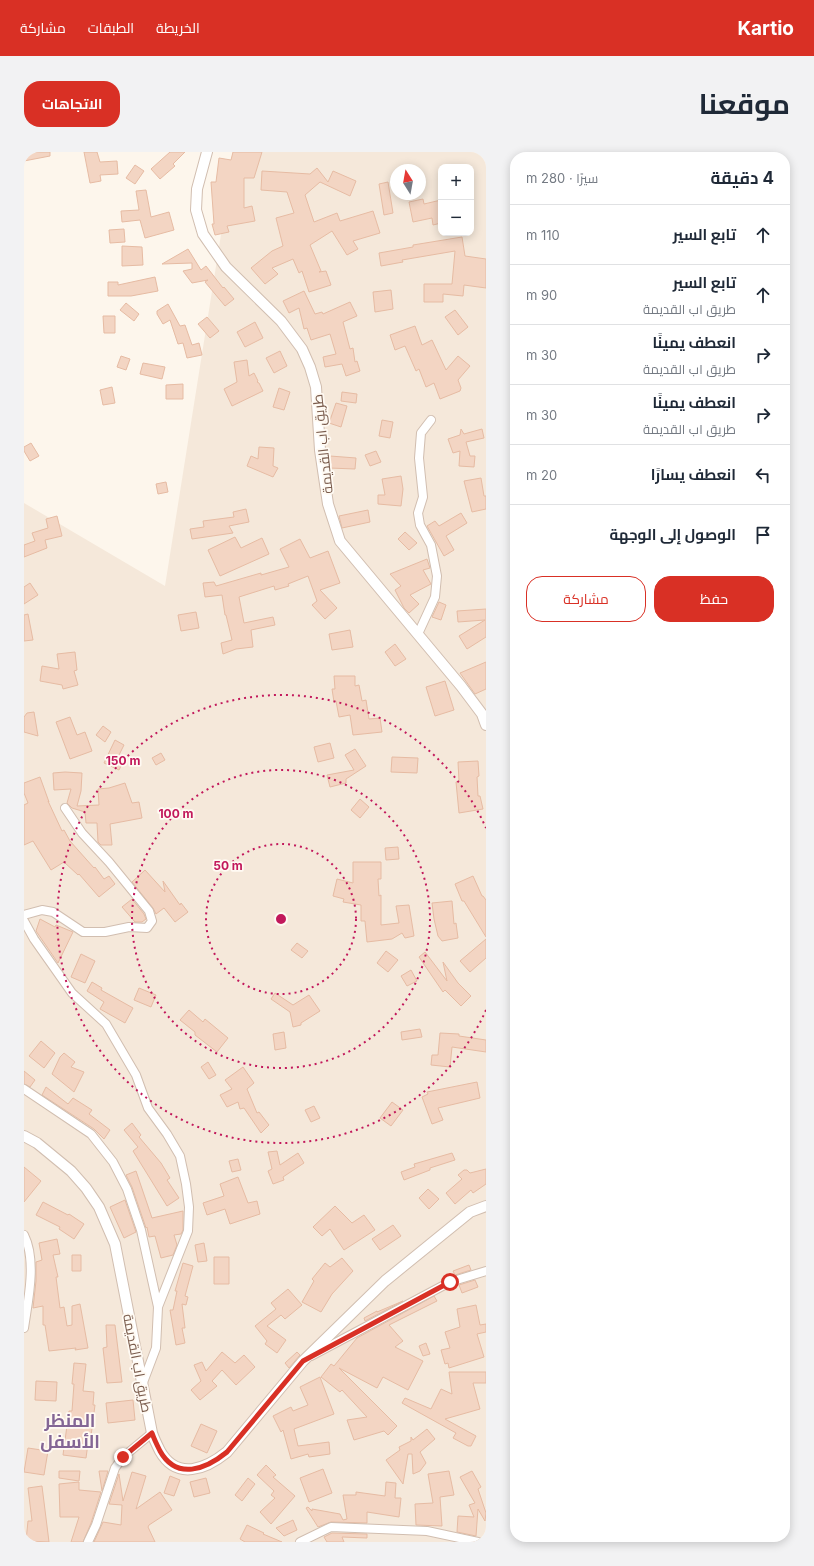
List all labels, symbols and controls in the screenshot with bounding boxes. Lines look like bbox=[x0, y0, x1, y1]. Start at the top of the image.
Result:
text: Kartio bbox=[737, 17, 794, 40]
text: مشاركة bbox=[20, 19, 66, 36]
text: الطبقات bbox=[88, 19, 134, 36]
text: الخريطة bbox=[156, 19, 200, 36]
button: الاتجاهات bbox=[24, 81, 120, 127]
text: موقعنا bbox=[699, 87, 790, 121]
north arrow bbox=[390, 164, 426, 200]
map controls bbox=[438, 164, 474, 236]
button: + bbox=[438, 164, 474, 200]
text: 4 دقيقة bbox=[710, 168, 774, 188]
text: سيرًا · 280 m bbox=[526, 170, 598, 186]
button: − bbox=[438, 200, 474, 236]
icon: ahead bbox=[752, 224, 774, 246]
text: تابع السير bbox=[673, 225, 736, 244]
text: 110 m bbox=[526, 227, 560, 243]
text: تابع السير bbox=[673, 273, 736, 292]
icon: ahead bbox=[752, 284, 774, 306]
text: 90 m bbox=[526, 287, 557, 303]
text: طريق اب القديمة bbox=[643, 301, 736, 317]
text: انعطف يمينًا bbox=[652, 333, 736, 352]
icon: right bbox=[752, 344, 774, 366]
text: 30 m bbox=[526, 347, 557, 363]
text: طريق اب القديمة bbox=[643, 361, 736, 377]
street label: طريق اب القديمة bbox=[308, 393, 337, 495]
text: انعطف يمينًا bbox=[652, 393, 736, 412]
icon: right bbox=[752, 404, 774, 426]
text: 30 m bbox=[526, 407, 557, 423]
text: طريق اب القديمة bbox=[643, 421, 736, 437]
icon: left bbox=[752, 464, 774, 486]
text: انعطف يسارًا bbox=[651, 465, 736, 484]
text: 20 m bbox=[526, 467, 557, 483]
icon: arrive bbox=[752, 524, 774, 546]
text: الوصول إلى الوجهة bbox=[609, 525, 736, 544]
button: مشاركة bbox=[526, 576, 646, 622]
button: حفظ bbox=[654, 576, 774, 622]
text: 150 m bbox=[106, 753, 140, 768]
text: 100 m bbox=[158, 806, 194, 821]
text: 50 m bbox=[213, 858, 243, 873]
centre of rings bbox=[274, 912, 288, 926]
route start bbox=[441, 1273, 459, 1291]
street label: طريق اب القديمة bbox=[119, 1312, 156, 1414]
district label: المنظر الأسفل bbox=[40, 1410, 100, 1453]
route end bbox=[114, 1448, 132, 1466]

